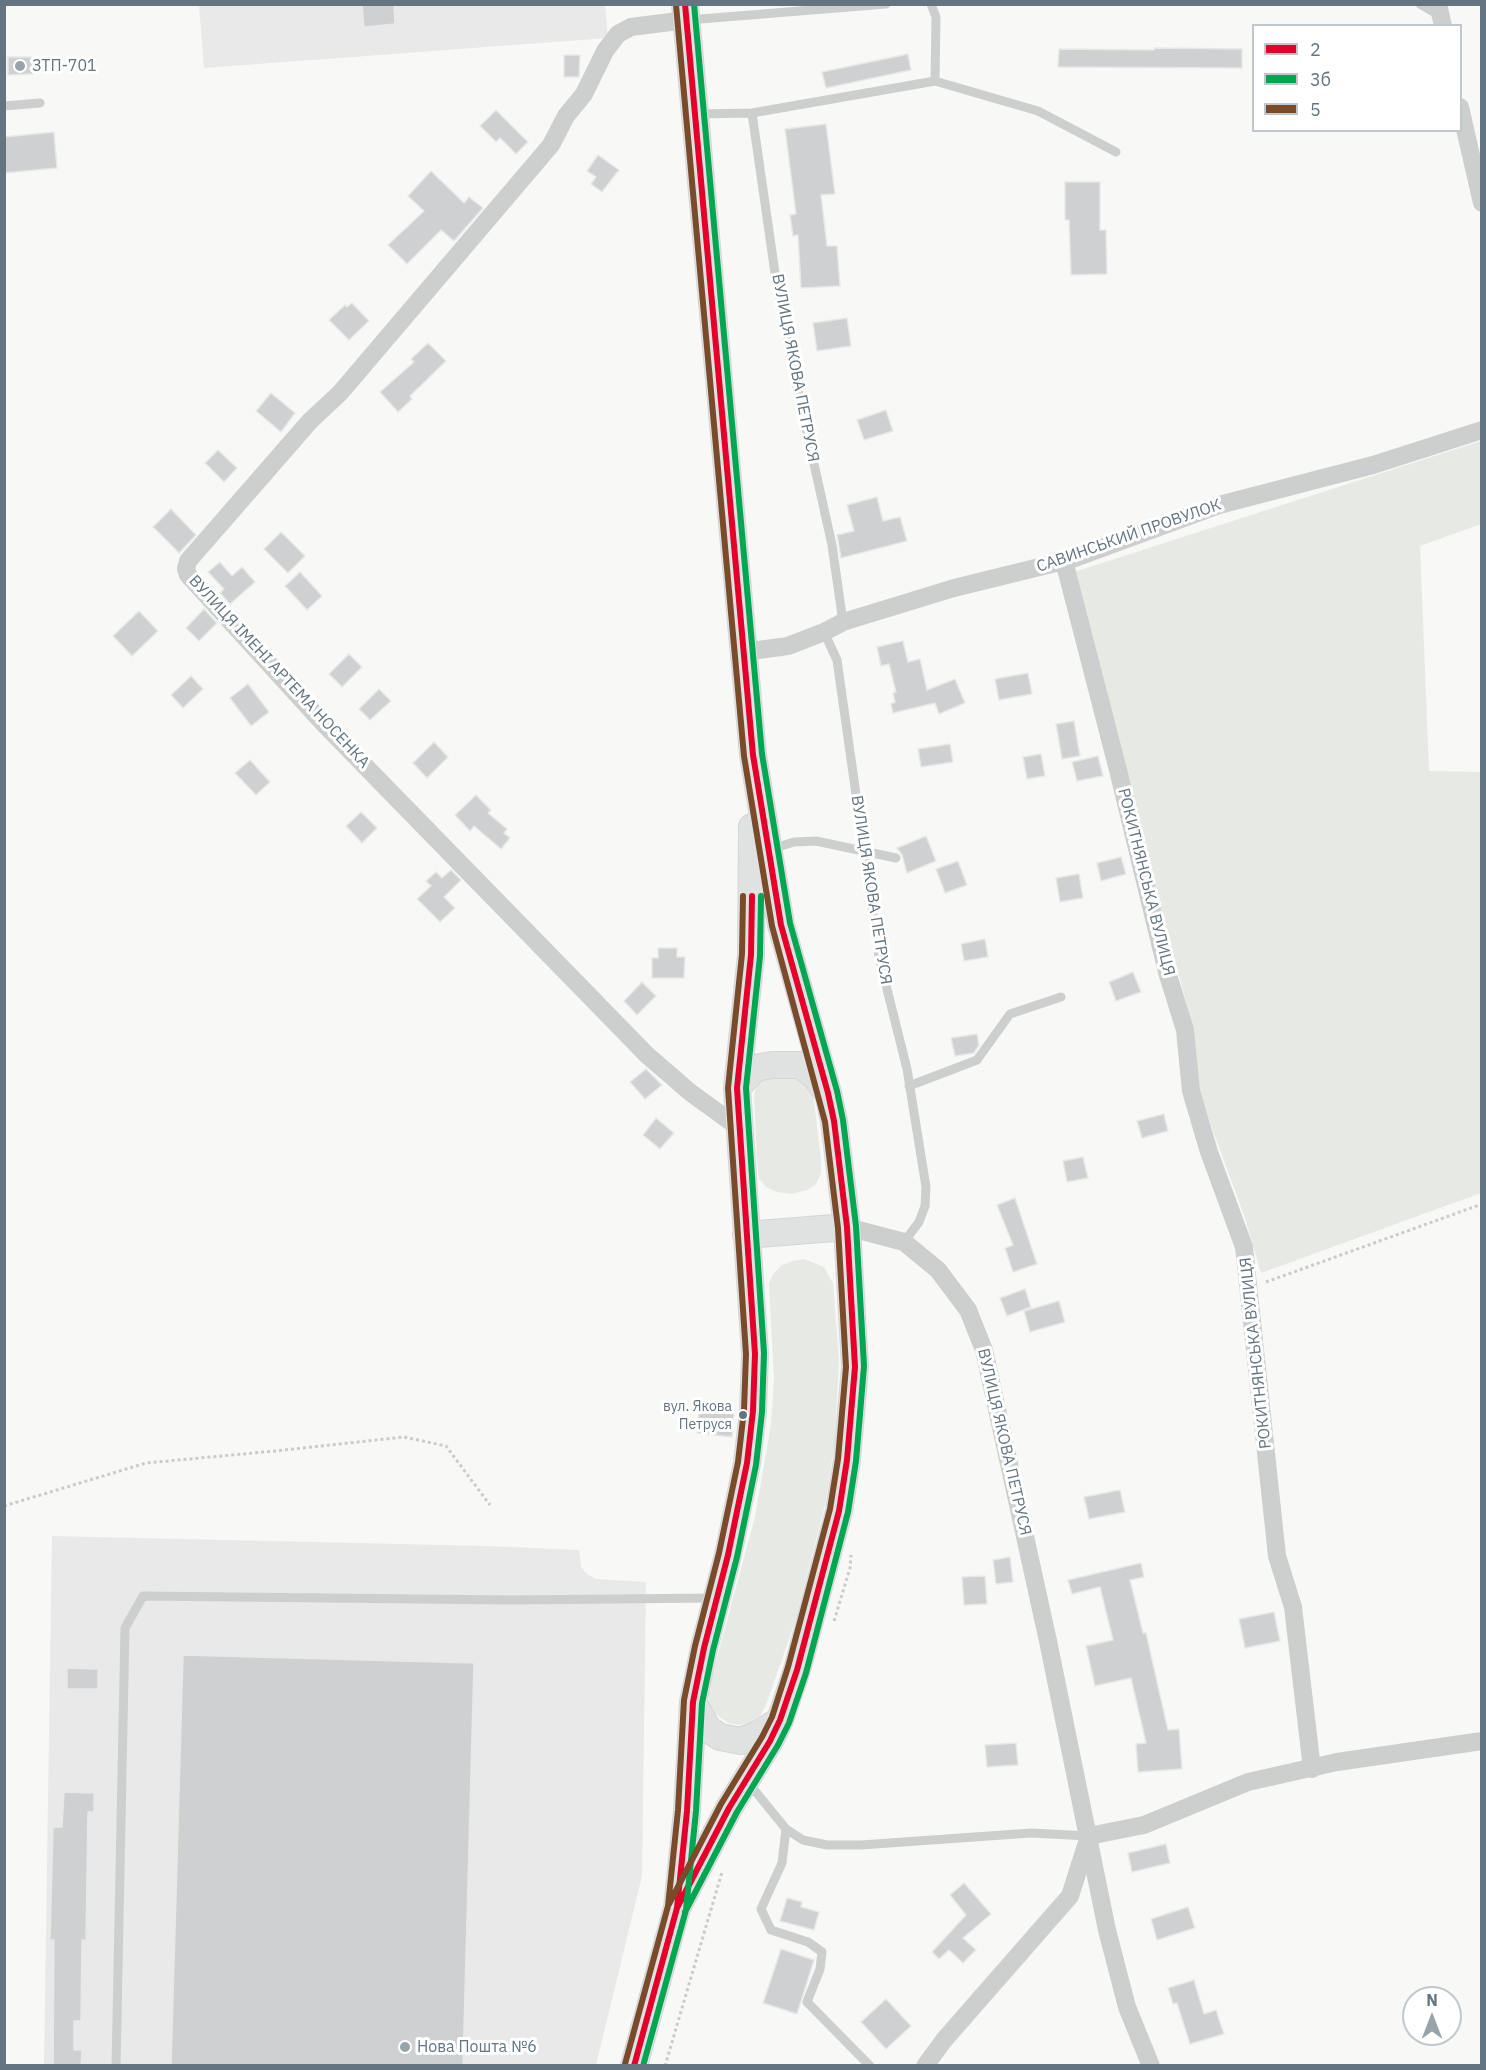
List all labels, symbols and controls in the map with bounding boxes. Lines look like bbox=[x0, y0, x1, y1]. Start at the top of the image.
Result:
legend bbox=[1252, 24, 1462, 132]
text: 2 bbox=[1310, 38, 1321, 61]
place label: ЗТП-701 bbox=[32, 56, 97, 76]
marker: ЗТП-701 bbox=[13, 59, 27, 73]
text: 3б bbox=[1310, 68, 1331, 91]
text: 5 bbox=[1310, 98, 1321, 121]
street label: ВУЛИЦЯ ЯКОВА ПЕТРУСЯ bbox=[767, 272, 823, 464]
street label: САВИНСЬКИЙ ПРОВУЛОК bbox=[1034, 495, 1224, 577]
street label: ВУЛИЦЯ ІМЕНІ АРТЕМА НОСЕНКА bbox=[184, 572, 374, 772]
street label: РОКИТНЯНСЬКА ВУЛИЦЯ bbox=[1113, 786, 1179, 978]
street label: ВУЛИЦЯ ЯКОВА ПЕТРУСЯ bbox=[847, 794, 895, 986]
street label: РОКИТНЯНСЬКА ВУЛИЦЯ bbox=[1236, 1256, 1276, 1450]
street label: ВУЛИЦЯ ЯКОВА ПЕТРУСЯ bbox=[973, 1347, 1035, 1537]
place label: вул. Якова Петруся bbox=[663, 1399, 732, 1432]
marker: вул. Якова Петруся bbox=[737, 1409, 749, 1421]
north arrow bbox=[1402, 1986, 1462, 2046]
text: N bbox=[1426, 1990, 1438, 2010]
place label: Нова Пошта №6 bbox=[417, 2037, 537, 2057]
marker: Нова Пошта №6 bbox=[398, 2040, 412, 2054]

